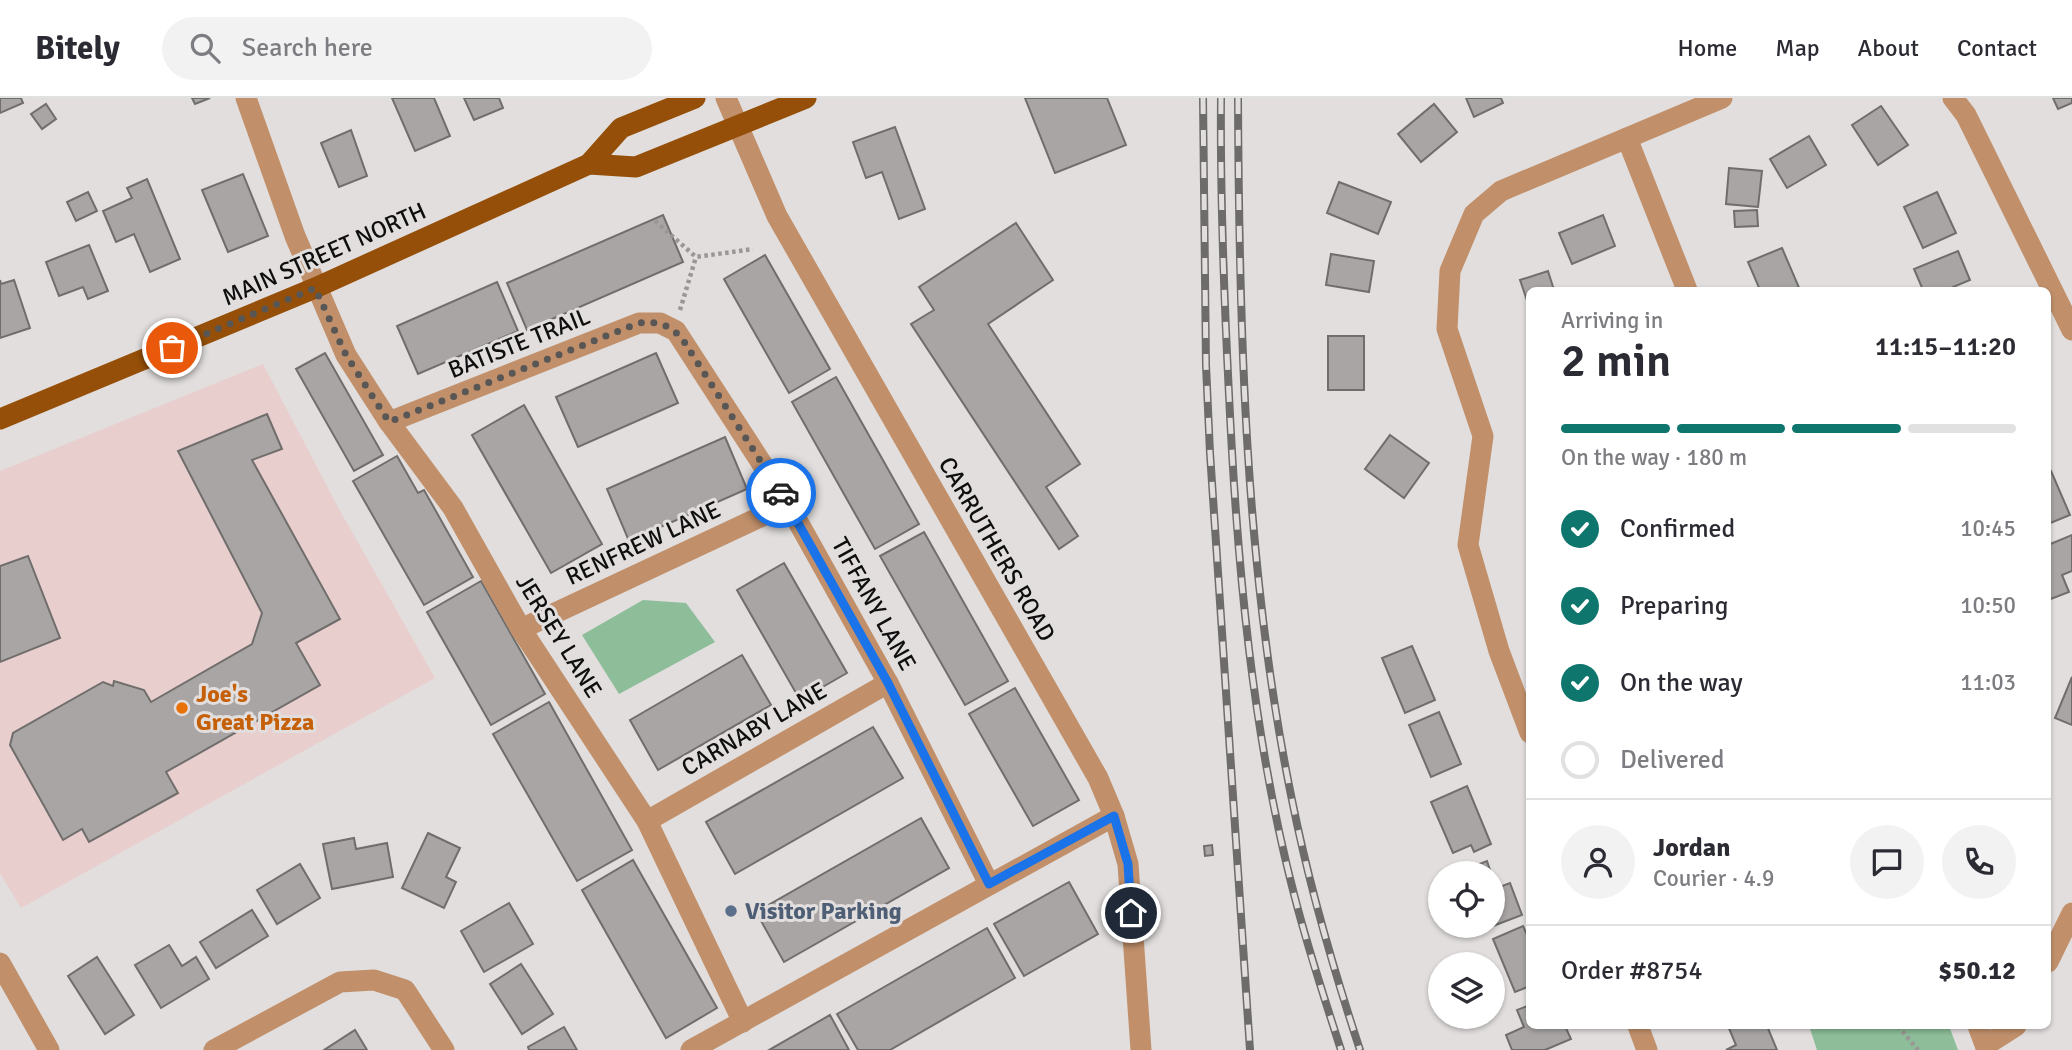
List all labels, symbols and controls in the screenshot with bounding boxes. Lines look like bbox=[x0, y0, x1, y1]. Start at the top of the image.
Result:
search box bbox=[162, 17, 652, 80]
text: Bitely bbox=[35, 28, 120, 69]
icon: search bbox=[186, 29, 224, 67]
text: Search here bbox=[242, 32, 373, 64]
text: Home bbox=[1677, 33, 1737, 63]
text: Map bbox=[1775, 33, 1820, 63]
text: About bbox=[1858, 33, 1919, 63]
text: Contact bbox=[1957, 33, 2037, 63]
street label: MAIN STREET NORTH bbox=[217, 196, 431, 312]
street label: BATISTE TRAIL bbox=[444, 301, 594, 385]
text: Arriving in bbox=[1561, 306, 1663, 335]
pin bbox=[142, 318, 202, 378]
icon: bag bbox=[153, 329, 191, 367]
text: 11:15–11:20 bbox=[1875, 331, 2016, 363]
text: 2 min bbox=[1561, 333, 1671, 389]
text: On the way · 180 m bbox=[1561, 443, 1747, 472]
street label: CARRUTHERS ROAD bbox=[932, 451, 1062, 647]
courier bbox=[746, 458, 816, 528]
icon: car bbox=[762, 474, 800, 512]
street label: RENFREW LANE bbox=[561, 494, 725, 592]
icon: check bbox=[1561, 510, 1599, 548]
text: Confirmed bbox=[1620, 513, 1735, 545]
text: 10:45 bbox=[1960, 514, 2016, 543]
street label: TIFFANY LANE bbox=[825, 532, 923, 676]
street label: JERSEY LANE bbox=[509, 569, 609, 703]
icon: check bbox=[1561, 587, 1599, 625]
text: Preparing bbox=[1620, 590, 1728, 622]
text: 10:50 bbox=[1960, 591, 2016, 620]
icon: check bbox=[1561, 664, 1599, 702]
text: On the way bbox=[1620, 667, 1743, 699]
text: 11:03 bbox=[1960, 668, 2016, 697]
street label: CARNABY LANE bbox=[676, 675, 832, 783]
place label: Joe's Great Pizza bbox=[196, 679, 314, 737]
marker: Joe's Great Pizza bbox=[174, 700, 190, 716]
text: Delivered bbox=[1620, 744, 1725, 776]
button: person bbox=[1561, 825, 1635, 899]
button: chat bbox=[1850, 825, 1924, 899]
button: phone bbox=[1942, 825, 2016, 899]
text: Jordan bbox=[1653, 832, 1730, 864]
map controls bbox=[1428, 861, 1505, 1029]
button: locate bbox=[1428, 861, 1505, 938]
text: Courier · 4.9 bbox=[1653, 864, 1774, 893]
pin bbox=[1101, 883, 1161, 943]
icon: home bbox=[1112, 894, 1150, 932]
place label: Visitor Parking bbox=[745, 896, 902, 926]
marker: Visitor Parking bbox=[723, 903, 739, 919]
button: layers bbox=[1428, 952, 1505, 1029]
text: Order #8754 bbox=[1561, 955, 1702, 987]
text: $50.12 bbox=[1938, 955, 2016, 987]

